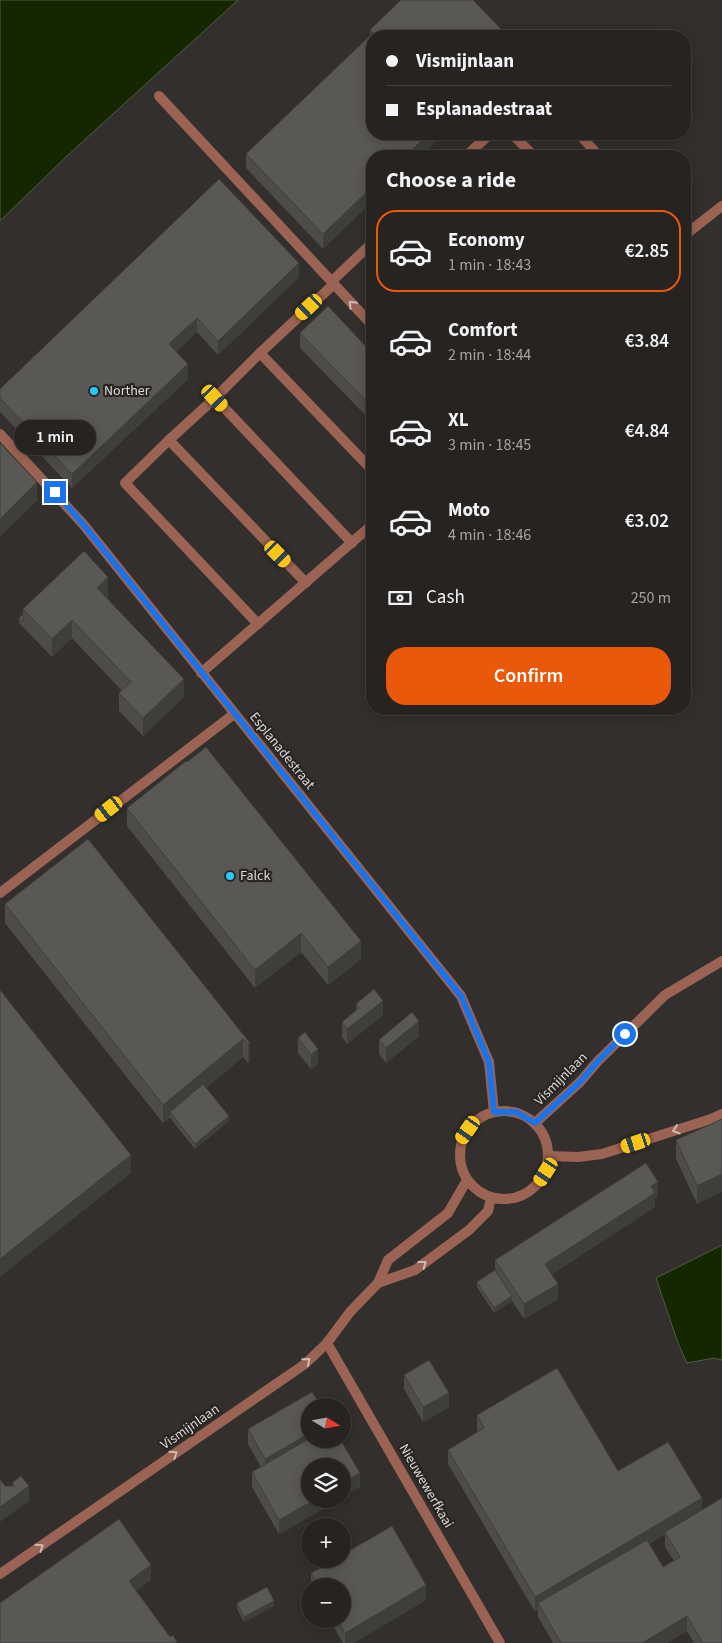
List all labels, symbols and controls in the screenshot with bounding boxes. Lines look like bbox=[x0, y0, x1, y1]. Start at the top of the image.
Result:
text: Vismijnlaan bbox=[416, 48, 514, 75]
text: Esplanadestraat bbox=[416, 96, 552, 123]
text: Choose a ride bbox=[386, 164, 516, 196]
text: Economy bbox=[448, 227, 525, 254]
icon: car bbox=[388, 229, 433, 274]
text: €2.85 bbox=[625, 238, 669, 265]
text: 1 min · 18:43 bbox=[448, 254, 531, 276]
car bbox=[292, 291, 325, 323]
one-way arrow bbox=[349, 300, 358, 309]
text: Comfort bbox=[448, 317, 518, 344]
icon: car bbox=[388, 319, 433, 364]
text: €3.84 bbox=[625, 328, 669, 355]
text: 2 min · 18:44 bbox=[448, 344, 531, 366]
place label: Norther bbox=[104, 381, 150, 401]
car bbox=[199, 382, 230, 414]
marker: Norther bbox=[88, 385, 100, 397]
text: XL bbox=[448, 407, 469, 434]
icon: car bbox=[388, 409, 433, 454]
text: €4.84 bbox=[625, 418, 669, 445]
callout: 1 min bbox=[14, 420, 96, 454]
text: 1 min bbox=[36, 426, 74, 448]
text: 3 min · 18:45 bbox=[448, 434, 531, 456]
route end bbox=[44, 481, 66, 503]
text: Moto bbox=[448, 497, 490, 524]
icon: car bbox=[388, 499, 433, 544]
text: €3.02 bbox=[625, 508, 669, 535]
text: 4 min · 18:46 bbox=[448, 524, 531, 546]
car bbox=[262, 538, 293, 570]
icon: cash bbox=[386, 584, 414, 612]
text: Cash bbox=[426, 584, 465, 611]
text: 250 m bbox=[631, 587, 671, 609]
button: Confirm bbox=[386, 647, 671, 705]
street label: Esplanadestraat bbox=[244, 708, 320, 794]
car bbox=[92, 794, 125, 824]
place label: Falck bbox=[240, 866, 270, 886]
marker: Falck bbox=[224, 870, 236, 882]
route start bbox=[614, 1023, 636, 1045]
street label: Vismijnlaan bbox=[530, 1048, 592, 1110]
car bbox=[453, 1113, 482, 1147]
one-way arrow bbox=[673, 1124, 681, 1134]
car bbox=[619, 1131, 652, 1155]
car bbox=[531, 1155, 560, 1189]
one-way arrow bbox=[417, 1262, 426, 1270]
one-way arrow bbox=[301, 1359, 310, 1367]
north arrow bbox=[301, 1398, 351, 1448]
map controls bbox=[301, 1398, 351, 1628]
street label: Vismijnlaan bbox=[156, 1399, 224, 1455]
street label: Nieuwewerfkaai bbox=[394, 1440, 458, 1532]
one-way arrow bbox=[168, 1451, 178, 1460]
button: layers bbox=[301, 1458, 351, 1508]
button: + bbox=[301, 1518, 351, 1568]
one-way arrow bbox=[34, 1544, 44, 1553]
button: − bbox=[301, 1578, 351, 1628]

